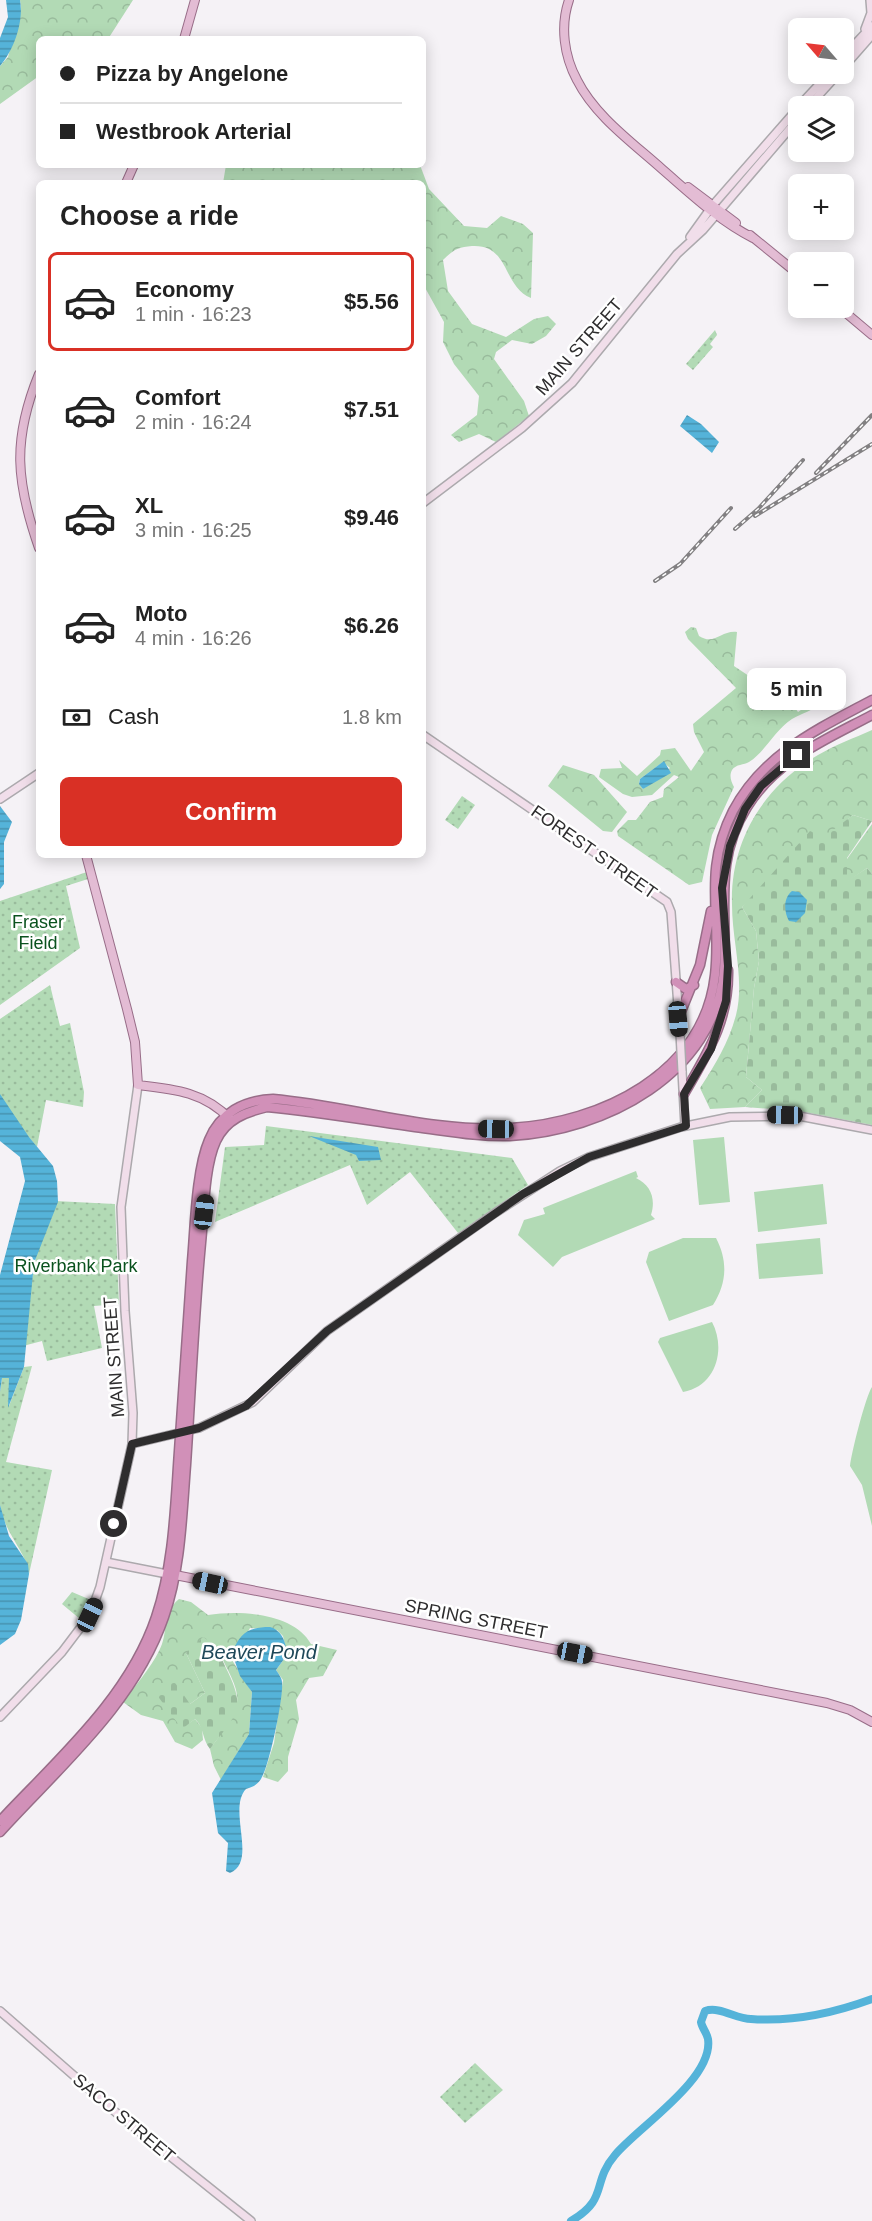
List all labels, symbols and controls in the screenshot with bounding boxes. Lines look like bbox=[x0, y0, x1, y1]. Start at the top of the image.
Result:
north arrow bbox=[788, 18, 854, 84]
map controls bbox=[788, 18, 854, 318]
text: Pizza by Angelone bbox=[96, 61, 288, 86]
button: layers bbox=[788, 96, 854, 162]
text: Westbrook Arterial bbox=[96, 119, 292, 144]
button: + bbox=[788, 174, 854, 240]
text: Choose a ride bbox=[60, 201, 239, 231]
button: − bbox=[788, 252, 854, 318]
icon: car bbox=[63, 275, 117, 329]
text: Economy bbox=[135, 277, 234, 302]
text: $5.56 bbox=[344, 289, 399, 314]
street label: MAIN STREET bbox=[532, 295, 626, 399]
text: 1 min · 16:23 bbox=[135, 303, 252, 325]
icon: car bbox=[63, 383, 117, 437]
text: Comfort bbox=[135, 385, 221, 410]
text: $7.51 bbox=[344, 397, 399, 422]
text: 2 min · 16:24 bbox=[135, 411, 252, 433]
icon: car bbox=[63, 491, 117, 545]
text: XL bbox=[135, 493, 163, 518]
text: $9.46 bbox=[344, 505, 399, 530]
text: 3 min · 16:25 bbox=[135, 519, 252, 541]
icon: car bbox=[63, 599, 117, 653]
text: Moto bbox=[135, 601, 188, 626]
text: $6.26 bbox=[344, 613, 399, 638]
text: 4 min · 16:26 bbox=[135, 627, 252, 649]
callout: 5 min bbox=[748, 668, 846, 710]
text: 5 min bbox=[770, 678, 823, 700]
icon: cash bbox=[60, 701, 93, 734]
text: Cash bbox=[108, 704, 159, 729]
text: 1.8 km bbox=[342, 706, 402, 728]
route end bbox=[783, 741, 810, 768]
button: Confirm bbox=[60, 777, 402, 846]
street label: FOREST STREET bbox=[527, 801, 661, 903]
park label: Fraser Field bbox=[12, 912, 64, 953]
car bbox=[667, 1000, 689, 1038]
car bbox=[767, 1106, 803, 1124]
car bbox=[478, 1120, 514, 1138]
car bbox=[193, 1193, 215, 1231]
park label: Riverbank Park bbox=[14, 1256, 139, 1276]
street label: MAIN STREET bbox=[100, 1296, 128, 1418]
route start bbox=[100, 1510, 127, 1537]
car bbox=[191, 1570, 229, 1596]
car bbox=[74, 1595, 106, 1635]
street label: SPRING STREET bbox=[403, 1595, 549, 1643]
water label: Beaver Pond bbox=[201, 1641, 318, 1663]
car bbox=[556, 1641, 594, 1665]
street label: SACO STREET bbox=[69, 2070, 179, 2166]

